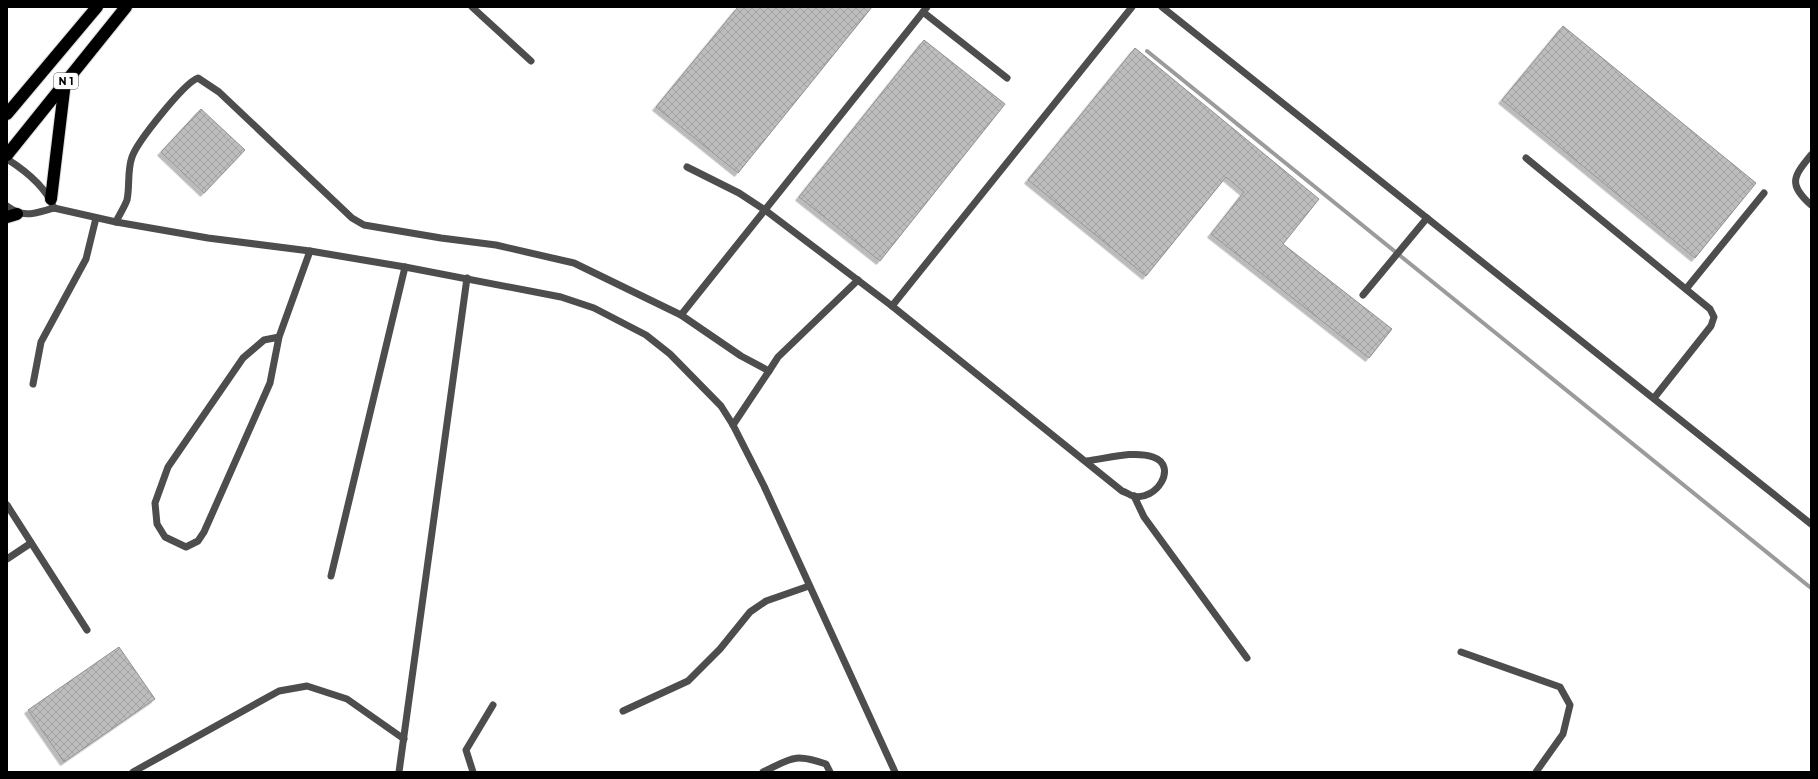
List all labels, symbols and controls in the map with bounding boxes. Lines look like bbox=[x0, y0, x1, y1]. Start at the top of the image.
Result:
road number: N 1 bbox=[54, 73, 78, 89]

